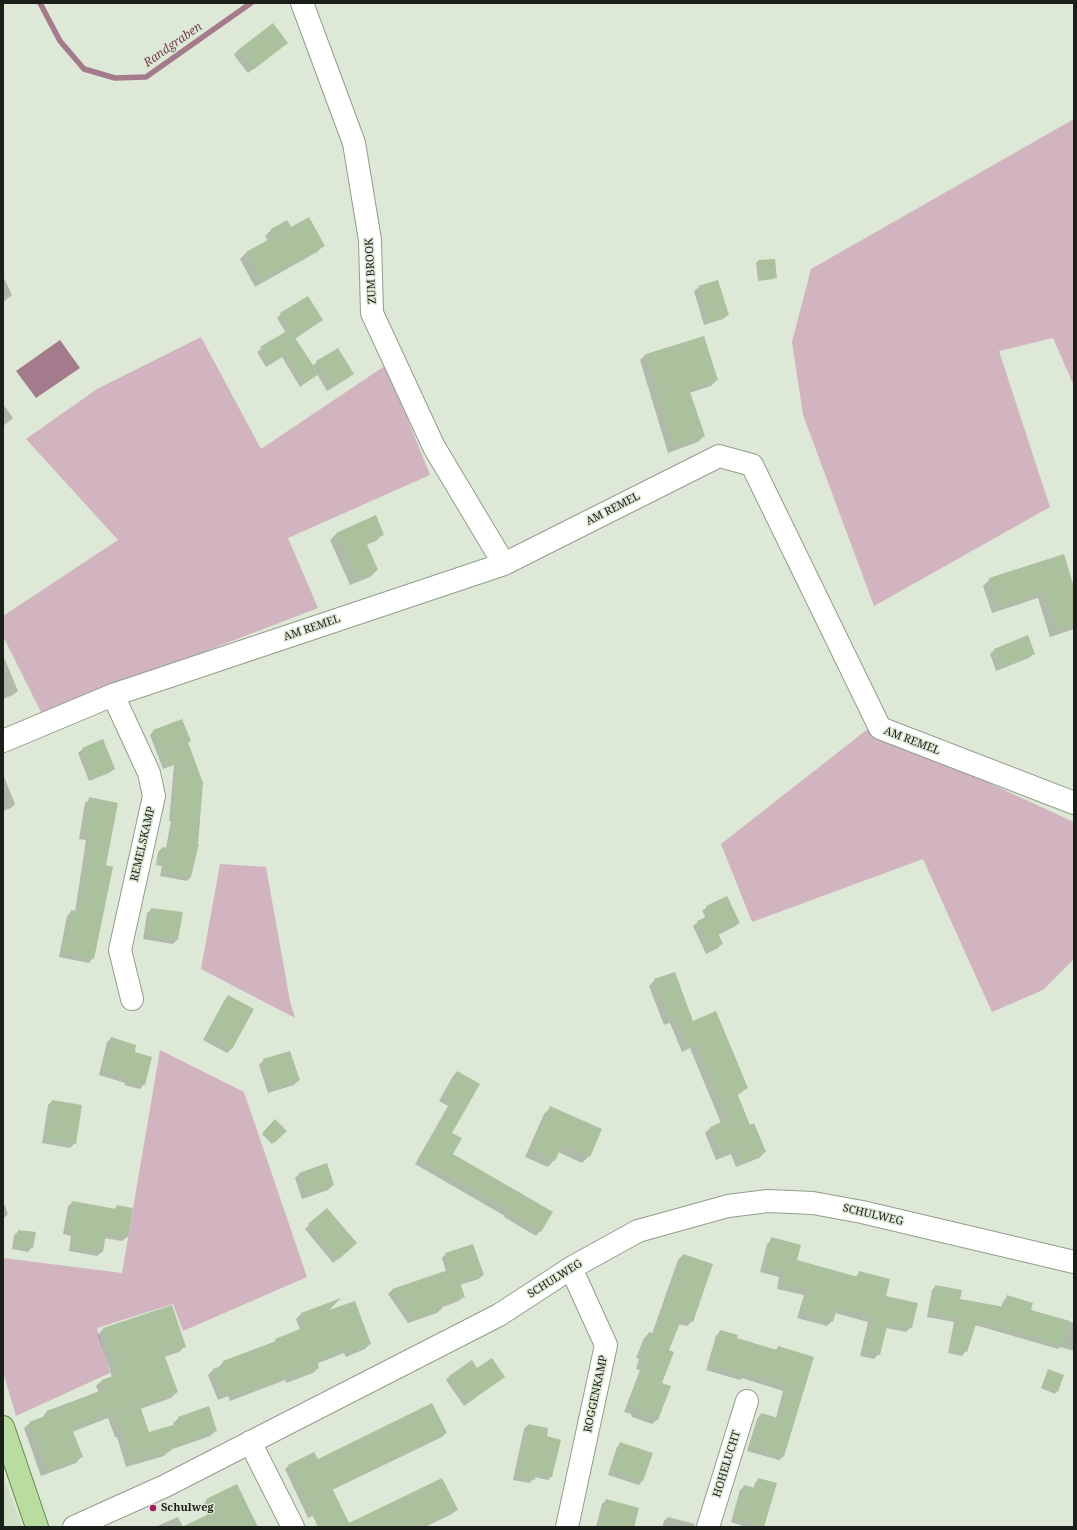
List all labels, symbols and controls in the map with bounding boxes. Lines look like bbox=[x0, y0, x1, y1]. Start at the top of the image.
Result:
water label: Randgraben bbox=[141, 20, 205, 70]
street label: ZUM BROOK bbox=[363, 238, 379, 304]
street label: AM REMEL bbox=[584, 490, 642, 528]
street label: AM REMEL bbox=[282, 612, 342, 644]
street label: AM REMEL bbox=[882, 724, 942, 758]
street label: REMELSKAMP bbox=[128, 805, 158, 883]
street label: SCHULWEG bbox=[841, 1202, 905, 1228]
street label: SCHULWEG bbox=[525, 1257, 585, 1301]
street label: ROGGENKAMP bbox=[581, 1354, 611, 1434]
street label: HOHELUCHT bbox=[711, 1429, 743, 1499]
place label: Schulweg bbox=[161, 1501, 214, 1515]
marker: Schulweg bbox=[148, 1503, 158, 1513]

